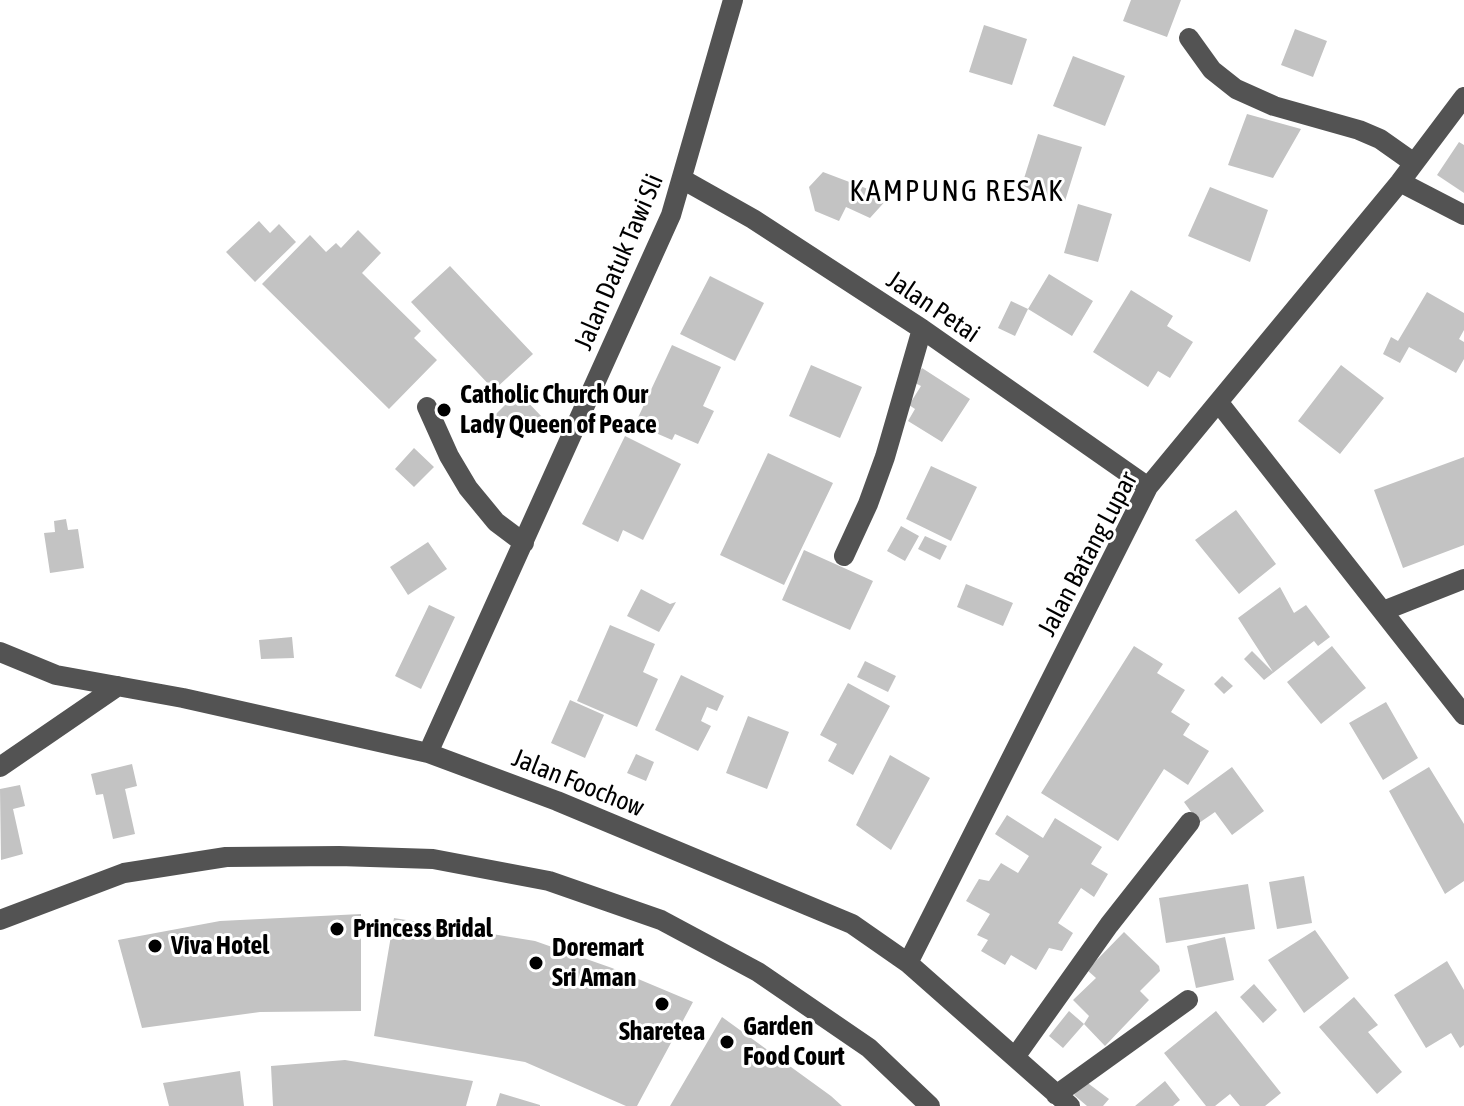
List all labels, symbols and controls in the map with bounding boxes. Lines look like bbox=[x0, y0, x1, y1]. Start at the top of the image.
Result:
street label: Jalan Datuk Tawi Sli bbox=[568, 169, 670, 355]
district label: KAMPUNG RESAK bbox=[849, 174, 1065, 210]
street label: Jalan Petai bbox=[881, 265, 985, 349]
place label: Catholic Church Our Lady Queen of Peace bbox=[460, 379, 657, 440]
marker: Catholic Church Our Lady Queen of Peace bbox=[435, 401, 453, 419]
street label: Jalan Batang Lupar bbox=[1032, 467, 1144, 641]
street label: Jalan Foochow bbox=[507, 742, 649, 824]
place label: Princess Bridal bbox=[353, 913, 493, 945]
marker: Princess Bridal bbox=[328, 920, 346, 938]
place label: Viva Hotel bbox=[171, 930, 269, 962]
place label: Doremart Sri Aman bbox=[552, 932, 644, 994]
marker: Viva Hotel bbox=[146, 937, 164, 955]
marker: Doremart Sri Aman bbox=[527, 954, 545, 972]
marker: Sharetea bbox=[653, 995, 671, 1013]
place label: Garden Food Court bbox=[743, 1011, 845, 1072]
place label: Sharetea bbox=[619, 1016, 705, 1048]
marker: Garden Food Court bbox=[718, 1033, 736, 1051]

